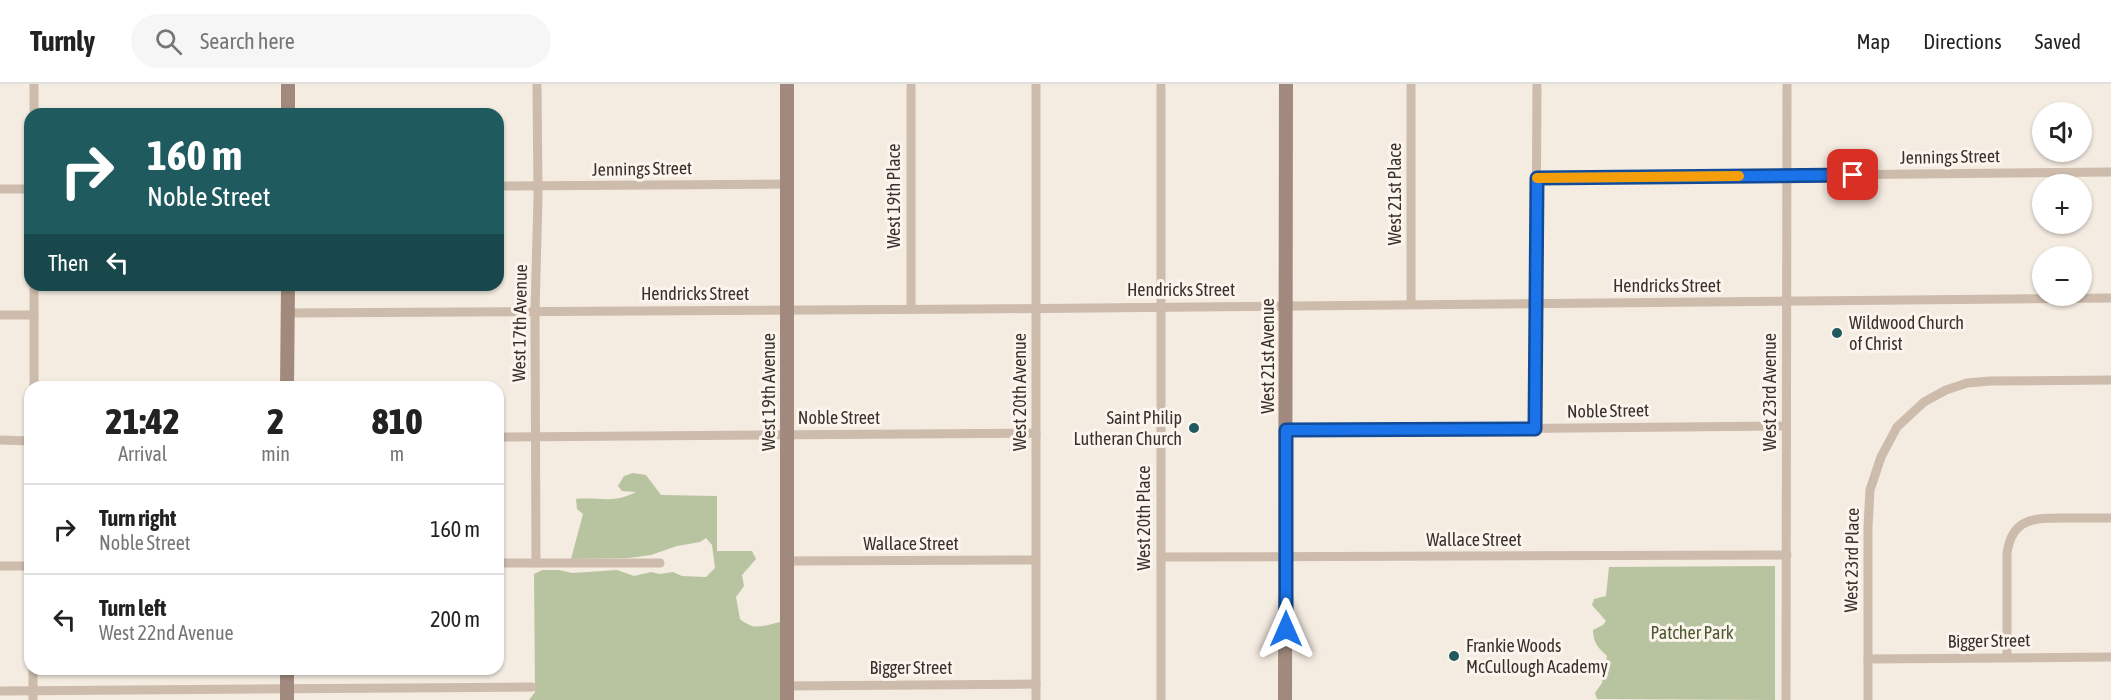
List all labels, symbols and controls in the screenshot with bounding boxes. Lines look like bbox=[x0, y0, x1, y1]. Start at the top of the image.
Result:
search box bbox=[131, 14, 551, 68]
text: Turnly bbox=[30, 25, 95, 57]
icon: search bbox=[152, 25, 185, 58]
text: Search here bbox=[200, 28, 295, 54]
text: Map bbox=[1856, 29, 1890, 53]
text: Directions bbox=[1923, 29, 2002, 53]
text: Saved bbox=[2035, 29, 2081, 53]
map controls bbox=[2032, 102, 2092, 306]
button: sound bbox=[2032, 102, 2092, 162]
text: 160 m bbox=[147, 131, 242, 179]
icon: right bbox=[48, 132, 126, 210]
street label: West 21st Place bbox=[1384, 143, 1405, 245]
street label: West 19th Place bbox=[883, 144, 904, 248]
street label: Jennings Street bbox=[1900, 145, 2000, 168]
pin bbox=[1827, 149, 1878, 200]
street label: Jennings Street bbox=[592, 157, 692, 180]
icon: arrive bbox=[1836, 158, 1869, 191]
button: + bbox=[2032, 174, 2092, 234]
text: Noble Street bbox=[147, 181, 271, 212]
icon: left bbox=[101, 246, 134, 279]
button: − bbox=[2032, 246, 2092, 306]
text: Then bbox=[48, 250, 89, 276]
street label: West 17th Avenue bbox=[508, 264, 531, 382]
street label: Hendricks Street bbox=[1613, 275, 1721, 296]
street label: Hendricks Street bbox=[1127, 279, 1235, 300]
street label: Hendricks Street bbox=[641, 283, 749, 304]
street label: West 21st Avenue bbox=[1257, 298, 1278, 414]
place label: Wildwood Church of Christ bbox=[1849, 312, 1964, 354]
marker: Wildwood Church of Christ bbox=[1830, 326, 1844, 340]
street label: West 19th Avenue bbox=[758, 333, 779, 451]
street label: West 20th Avenue bbox=[1009, 333, 1030, 451]
street label: West 23rd Avenue bbox=[1759, 333, 1780, 451]
street label: Noble Street bbox=[1567, 399, 1649, 422]
text: 21:42 bbox=[106, 400, 180, 442]
text: 2 bbox=[267, 400, 284, 442]
text: 810 bbox=[372, 400, 422, 442]
street label: Noble Street bbox=[798, 407, 880, 428]
place label: Saint Philip Lutheran Church bbox=[1074, 407, 1182, 449]
marker: Saint Philip Lutheran Church bbox=[1187, 421, 1201, 435]
text: Arrival bbox=[118, 442, 167, 465]
text: min bbox=[261, 442, 290, 465]
text: m bbox=[390, 442, 404, 465]
street label: West 20th Place bbox=[1133, 466, 1154, 570]
text: Turn right bbox=[99, 505, 176, 531]
street label: West 23rd Place bbox=[1840, 507, 1863, 613]
icon: right bbox=[48, 513, 81, 546]
text: 160 m bbox=[430, 516, 480, 542]
street label: Wallace Street bbox=[1426, 529, 1522, 550]
text: Noble Street bbox=[99, 531, 190, 554]
street label: Wallace Street bbox=[863, 533, 959, 554]
text: Turn left bbox=[99, 595, 166, 621]
position arrow bbox=[1254, 597, 1318, 661]
icon: left bbox=[48, 603, 81, 636]
text: 200 m bbox=[430, 606, 480, 632]
text: West 22nd Avenue bbox=[99, 621, 234, 644]
park label: Patcher Park bbox=[1650, 622, 1734, 643]
street label: Bigger Street bbox=[1947, 629, 2031, 652]
place label: Frankie Woods McCullough Academy bbox=[1466, 635, 1608, 677]
marker: Frankie Woods McCullough Academy bbox=[1447, 649, 1461, 663]
street label: Bigger Street bbox=[870, 657, 952, 678]

